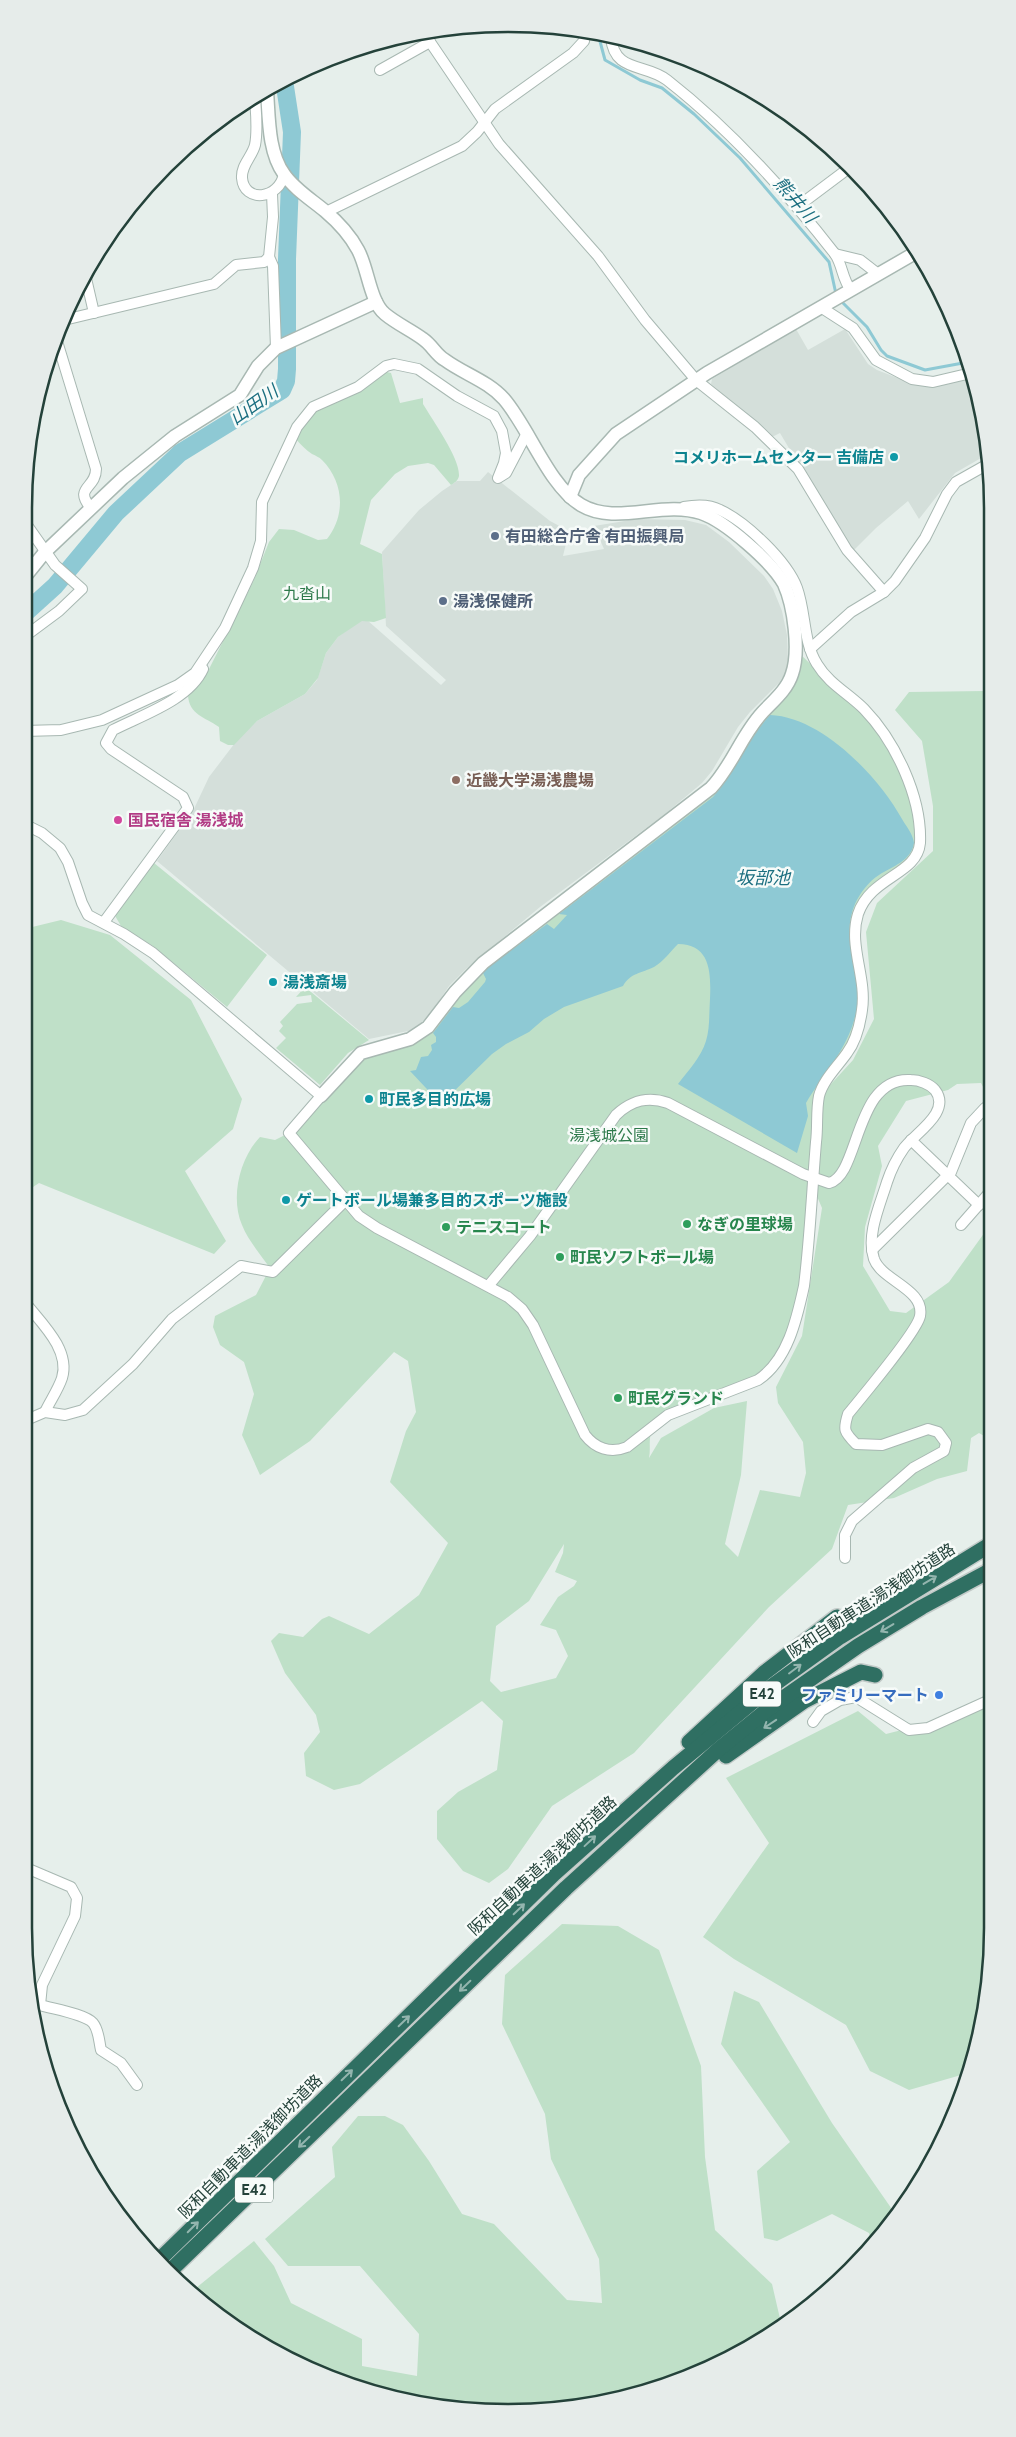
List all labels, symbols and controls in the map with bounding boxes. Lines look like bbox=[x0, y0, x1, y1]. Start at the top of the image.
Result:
water label: 熊井川 bbox=[769, 172, 822, 229]
water label: 山田川 bbox=[226, 379, 284, 429]
place label: コメリホームセンター 吉備店 bbox=[673, 448, 884, 467]
marker: コメリホームセンター 吉備店 bbox=[888, 451, 900, 463]
place label: 有田総合庁舎 有田振興局 bbox=[505, 527, 685, 546]
marker: 有田総合庁舎 有田振興局 bbox=[489, 530, 501, 542]
park label: 九沓山 bbox=[283, 584, 331, 603]
place label: 湯浅保健所 bbox=[453, 592, 533, 611]
marker: 湯浅保健所 bbox=[437, 595, 449, 607]
place label: 近畿大学湯浅農場 bbox=[466, 771, 594, 790]
marker: 近畿大学湯浅農場 bbox=[450, 774, 462, 786]
place label: 国民宿舎 湯浅城 bbox=[128, 811, 244, 830]
marker: 国民宿舎 湯浅城 bbox=[112, 814, 124, 826]
water label: 坂部池 bbox=[736, 867, 792, 889]
place label: 湯浅斎場 bbox=[283, 973, 347, 992]
marker: 湯浅斎場 bbox=[267, 976, 279, 988]
place label: 町民多目的広場 bbox=[379, 1090, 491, 1109]
marker: 町民多目的広場 bbox=[363, 1093, 375, 1105]
park label: 湯浅城公園 bbox=[569, 1126, 649, 1145]
place label: ゲートボール場兼多目的スポーツ施設 bbox=[296, 1191, 568, 1210]
marker: ゲートボール場兼多目的スポーツ施設 bbox=[280, 1194, 292, 1206]
place label: なぎの里球場 bbox=[697, 1215, 793, 1234]
place label: テニスコート bbox=[456, 1218, 552, 1237]
marker: なぎの里球場 bbox=[681, 1218, 693, 1230]
marker: テニスコート bbox=[440, 1221, 452, 1233]
place label: 町民ソフトボール場 bbox=[570, 1248, 714, 1267]
marker: 町民ソフトボール場 bbox=[554, 1251, 566, 1263]
place label: 町民グランド bbox=[628, 1389, 724, 1408]
marker: 町民グランド bbox=[612, 1392, 624, 1404]
street label: 阪和自動車道;湯浅御坊道路 bbox=[784, 1539, 958, 1662]
one-way arrow bbox=[923, 1574, 937, 1584]
one-way arrow bbox=[881, 1623, 895, 1633]
one-way arrow bbox=[788, 1664, 802, 1674]
road number: E42 bbox=[743, 1682, 781, 1706]
place label: ファミリーマート bbox=[801, 1686, 929, 1705]
marker: ファミリーマート bbox=[933, 1689, 945, 1701]
one-way arrow bbox=[764, 1719, 778, 1729]
street label: 阪和自動車道;湯浅御坊道路 bbox=[464, 1792, 620, 1939]
one-way arrow bbox=[584, 1835, 597, 1847]
one-way arrow bbox=[512, 1903, 525, 1915]
one-way arrow bbox=[458, 1980, 471, 1992]
one-way arrow bbox=[398, 2015, 410, 2027]
one-way arrow bbox=[341, 2069, 354, 2081]
street label: 阪和自動車道;湯浅御坊道路 bbox=[175, 2071, 326, 2222]
one-way arrow bbox=[298, 2136, 310, 2148]
road number: E42 bbox=[235, 2178, 273, 2202]
one-way arrow bbox=[186, 2221, 199, 2233]

